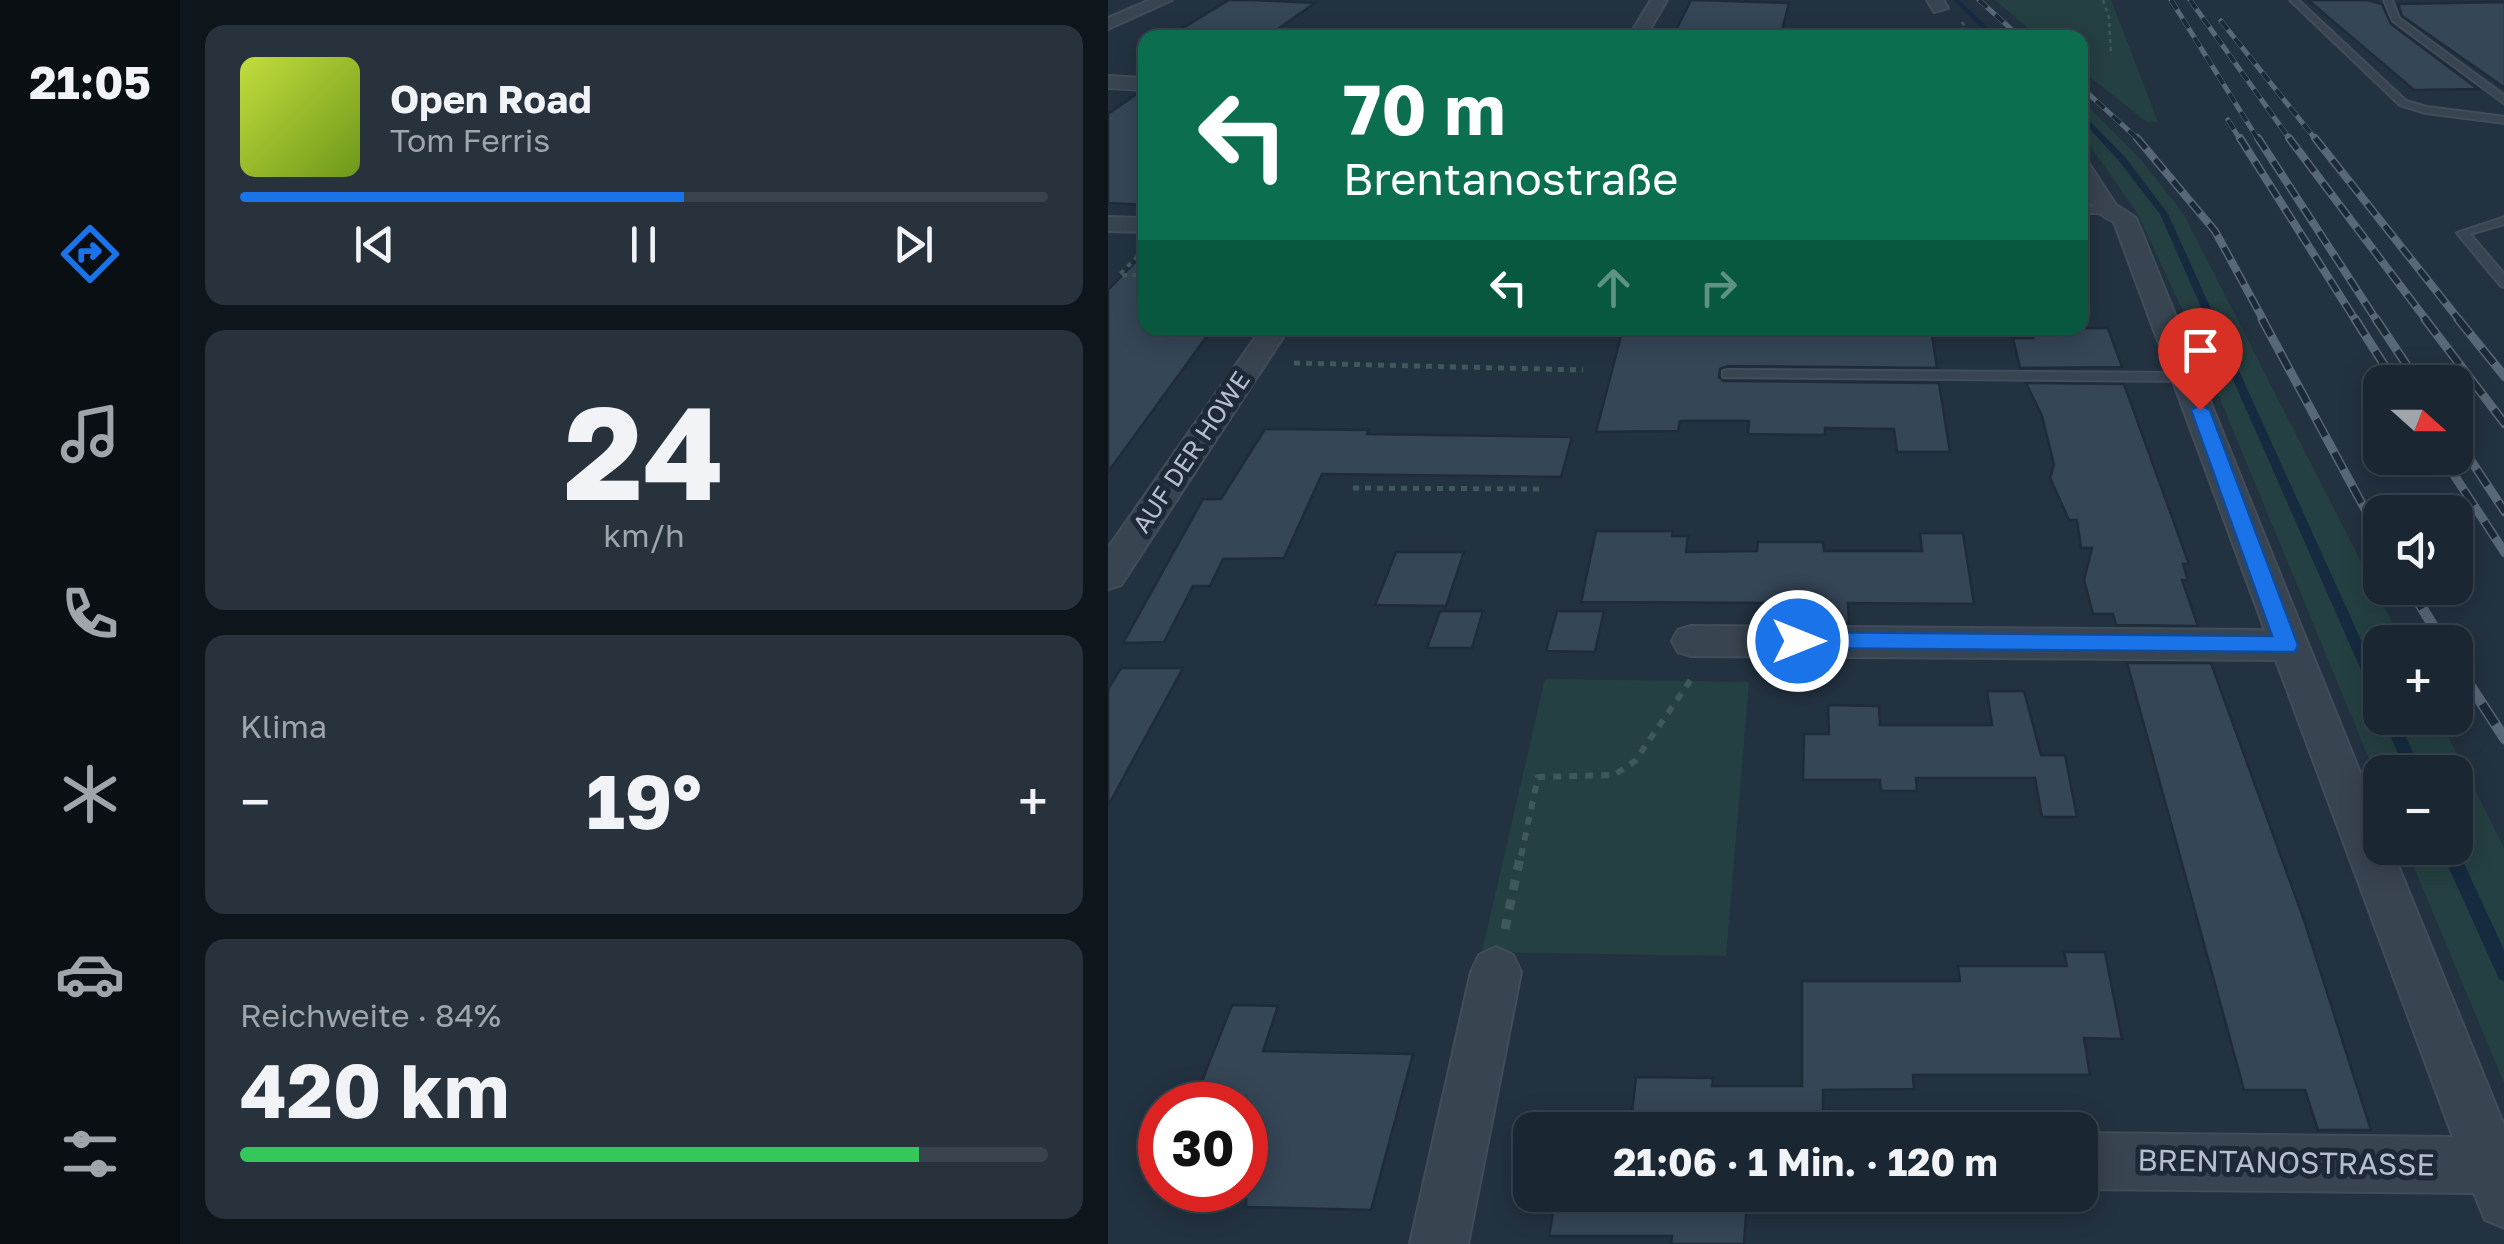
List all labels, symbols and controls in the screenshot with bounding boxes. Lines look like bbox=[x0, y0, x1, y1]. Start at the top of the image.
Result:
text: 21:05 bbox=[29, 55, 151, 109]
text: 70 m bbox=[1343, 66, 1505, 150]
icon: left bbox=[1178, 70, 1308, 200]
text: Open Road bbox=[390, 76, 592, 121]
text: Tom Ferris bbox=[390, 121, 550, 159]
text: Brentanostraße bbox=[1343, 151, 1678, 205]
icon: previous bbox=[347, 217, 402, 272]
icon: pause bbox=[616, 217, 671, 272]
icon: next bbox=[886, 217, 941, 272]
icon: directions bbox=[55, 219, 125, 289]
icon: left bbox=[1481, 260, 1536, 315]
icon: ahead bbox=[1586, 260, 1641, 315]
icon: right bbox=[1691, 260, 1746, 315]
pin bbox=[2158, 308, 2243, 411]
icon: arrive bbox=[2173, 323, 2228, 378]
street label: AUF DER HOWE bbox=[1125, 365, 1256, 538]
north arrow bbox=[2363, 365, 2473, 475]
map controls bbox=[2363, 365, 2473, 865]
text: 24 bbox=[564, 373, 724, 529]
icon: music bbox=[55, 399, 125, 469]
button: sound bbox=[2363, 495, 2473, 605]
text: km/h bbox=[603, 516, 685, 554]
icon: phone bbox=[55, 579, 125, 649]
position arrow bbox=[1746, 589, 1850, 693]
button: + bbox=[2363, 625, 2473, 735]
text: Klima bbox=[240, 707, 327, 745]
text: 19° bbox=[586, 755, 702, 846]
button: − bbox=[2363, 755, 2473, 865]
icon: climate bbox=[55, 759, 125, 829]
text: − bbox=[240, 768, 270, 834]
text: + bbox=[1018, 768, 1048, 834]
icon: car bbox=[55, 939, 125, 1009]
text: Reichweite · 84% bbox=[240, 996, 501, 1034]
text: 420 km bbox=[240, 1044, 509, 1135]
speed limit sign: 30 bbox=[1138, 1082, 1268, 1212]
icon: filters bbox=[55, 1119, 125, 1189]
text: 21:06 · 1 Min. · 120 m bbox=[1613, 1139, 1998, 1184]
street label: BRENTANOSTRASSE bbox=[2137, 1141, 2435, 1183]

